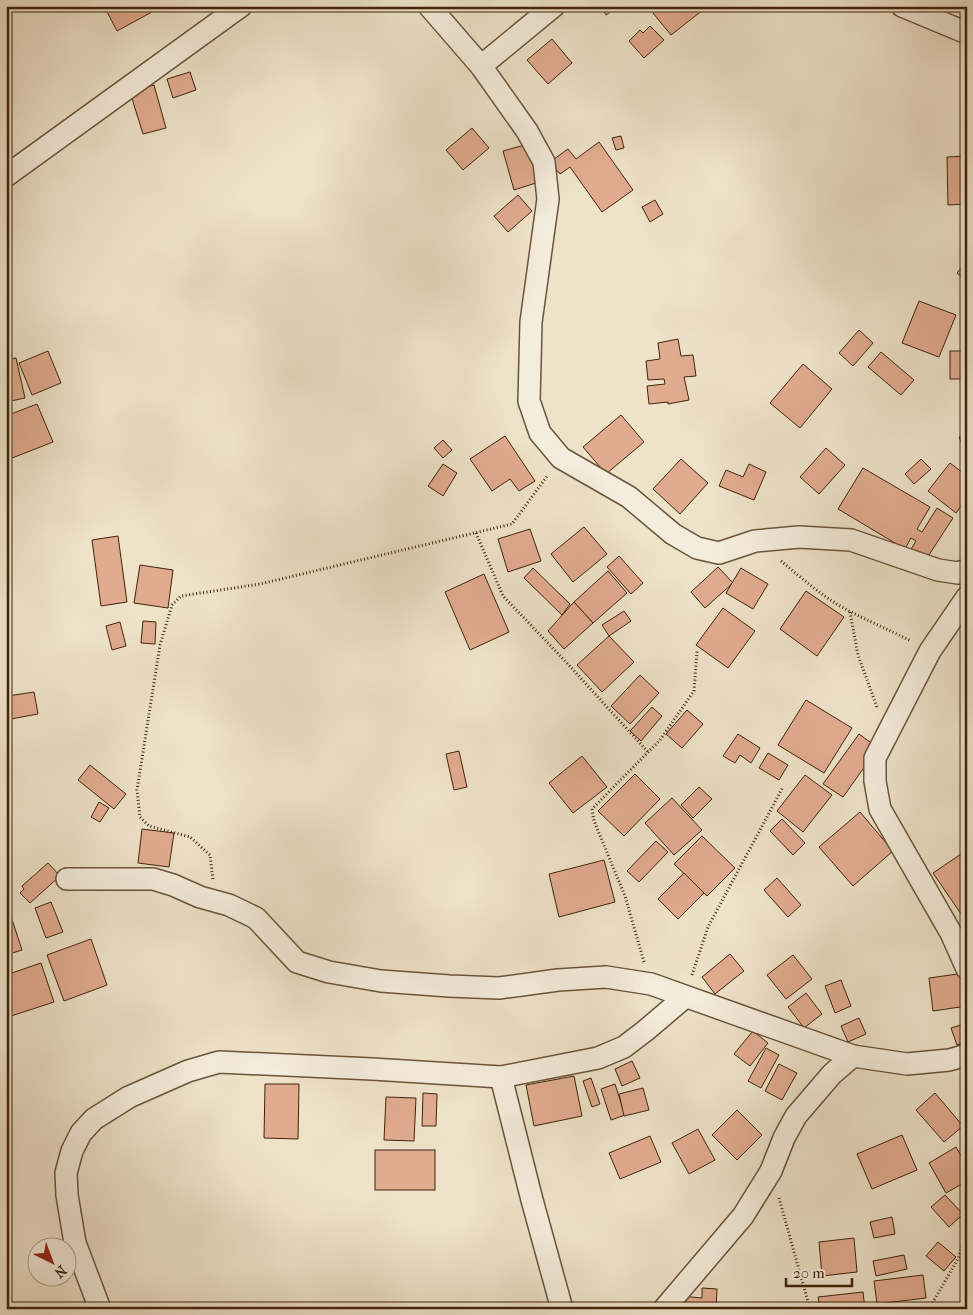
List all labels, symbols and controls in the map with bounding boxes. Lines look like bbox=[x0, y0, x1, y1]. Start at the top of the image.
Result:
north arrow bbox=[28, 1238, 78, 1288]
scale bar bbox=[786, 1255, 852, 1287]
text: N bbox=[50, 1261, 70, 1281]
text: 20 m bbox=[793, 1264, 825, 1282]

